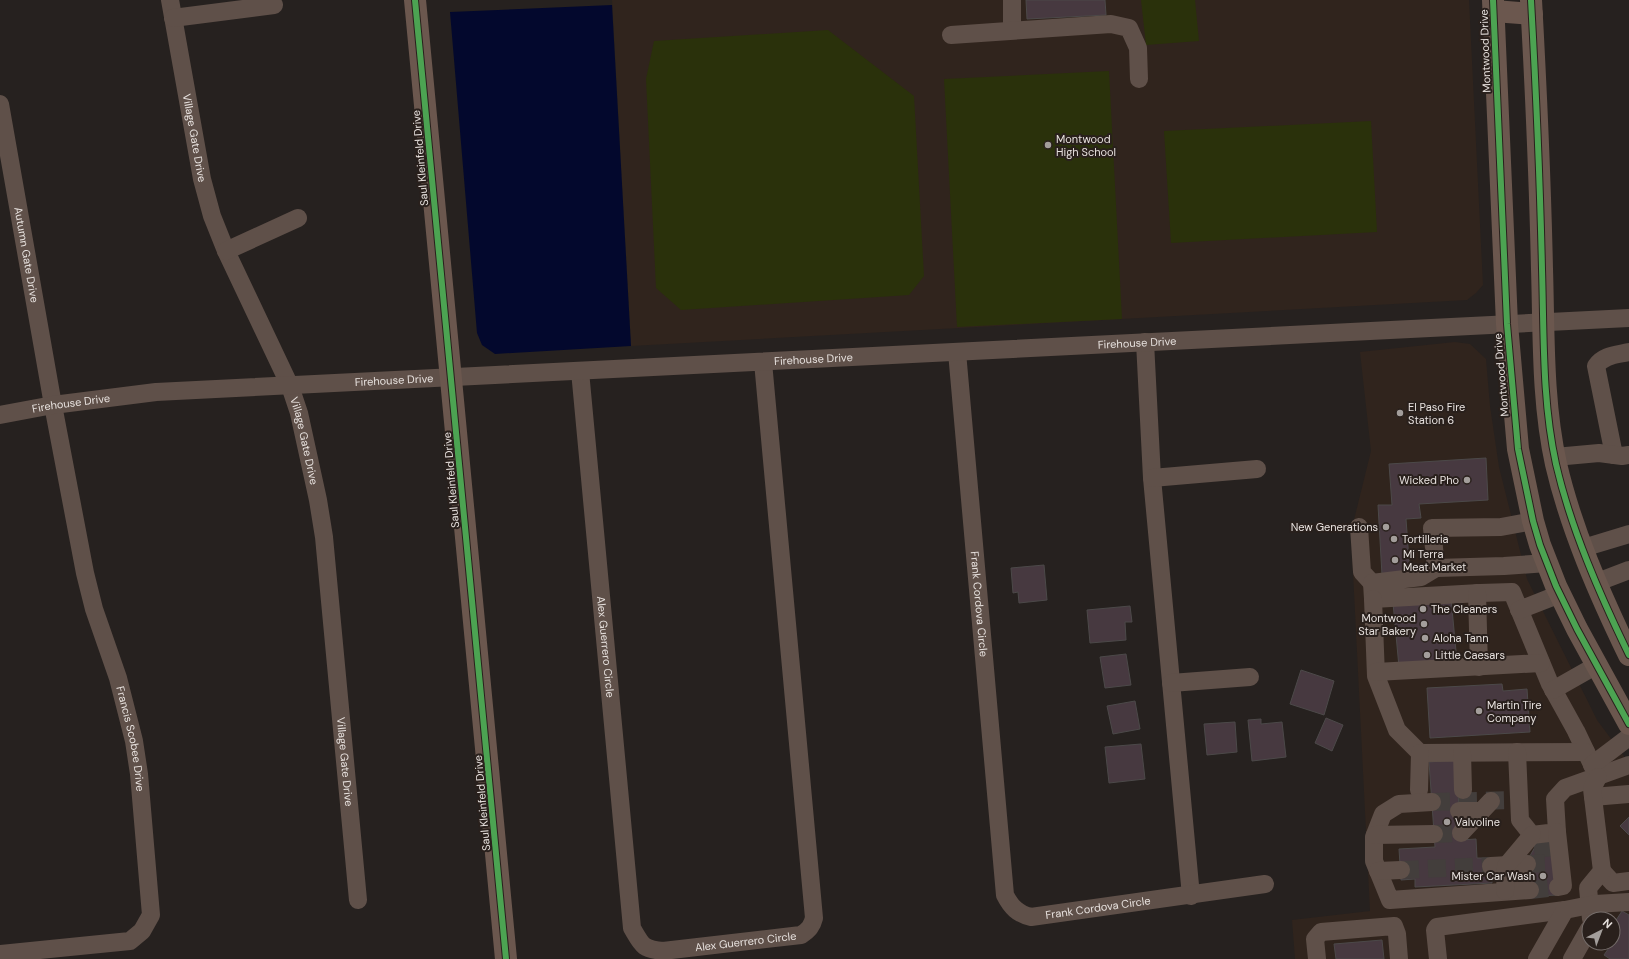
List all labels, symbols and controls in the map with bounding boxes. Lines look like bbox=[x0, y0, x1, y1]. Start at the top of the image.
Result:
street label: Montwood Drive bbox=[1477, 9, 1493, 93]
street label: Village Gate Drive bbox=[180, 92, 209, 183]
street label: Saul Kleinfeld Drive bbox=[409, 109, 431, 207]
place label: Montwood High School bbox=[1056, 132, 1116, 159]
marker: Montwood High School bbox=[1043, 140, 1053, 150]
street label: Autumn Gate Drive bbox=[11, 206, 42, 304]
street label: Montwood Drive bbox=[1490, 333, 1512, 417]
street label: Firehouse Drive bbox=[1097, 334, 1177, 352]
street label: Firehouse Drive bbox=[774, 350, 853, 368]
street label: Firehouse Drive bbox=[354, 371, 434, 389]
street label: Firehouse Drive bbox=[31, 391, 111, 416]
street label: Village Gate Drive bbox=[287, 395, 321, 486]
place label: El Paso Fire Station 6 bbox=[1408, 400, 1465, 427]
marker: El Paso Fire Station 6 bbox=[1395, 408, 1405, 418]
street label: Saul Kleinfeld Drive bbox=[440, 431, 462, 529]
place label: Wicked Pho bbox=[1399, 473, 1459, 487]
marker: Wicked Pho bbox=[1462, 475, 1472, 485]
place label: New Generations bbox=[1291, 520, 1378, 534]
marker: New Generations bbox=[1381, 522, 1391, 532]
place label: Tortilleria bbox=[1402, 532, 1449, 546]
marker: Tortilleria bbox=[1389, 534, 1399, 544]
place label: Mi Terra Meat Market bbox=[1403, 547, 1466, 574]
street label: Frank Cordova Circle bbox=[968, 551, 991, 657]
marker: Mi Terra Meat Market bbox=[1390, 555, 1400, 565]
street label: Alex Guerrero Circle bbox=[594, 595, 617, 698]
place label: The Cleaners bbox=[1431, 602, 1497, 616]
marker: The Cleaners bbox=[1418, 604, 1428, 614]
place label: Montwood Star Bakery bbox=[1358, 611, 1416, 638]
marker: Montwood Star Bakery bbox=[1419, 619, 1429, 629]
place label: Aloha Tann bbox=[1433, 631, 1488, 645]
marker: Aloha Tann bbox=[1420, 633, 1430, 643]
place label: Little Caesars bbox=[1435, 648, 1505, 662]
marker: Little Caesars bbox=[1422, 650, 1432, 660]
street label: Francis Scobee Drive bbox=[113, 685, 147, 792]
place label: Martin Tire Company bbox=[1487, 698, 1541, 725]
marker: Martin Tire Company bbox=[1474, 706, 1484, 716]
street label: Village Gate Drive bbox=[334, 716, 356, 807]
street label: Saul Kleinfeld Drive bbox=[471, 754, 493, 852]
place label: Valvoline bbox=[1455, 815, 1500, 829]
marker: Valvoline bbox=[1442, 817, 1452, 827]
place label: Mister Car Wash bbox=[1452, 869, 1535, 883]
marker: Mister Car Wash bbox=[1538, 871, 1548, 881]
street label: Frank Cordova Circle bbox=[1044, 893, 1151, 922]
north arrow bbox=[1581, 911, 1621, 951]
text: N bbox=[1600, 916, 1615, 931]
street label: Alex Guerrero Circle bbox=[694, 929, 797, 954]

